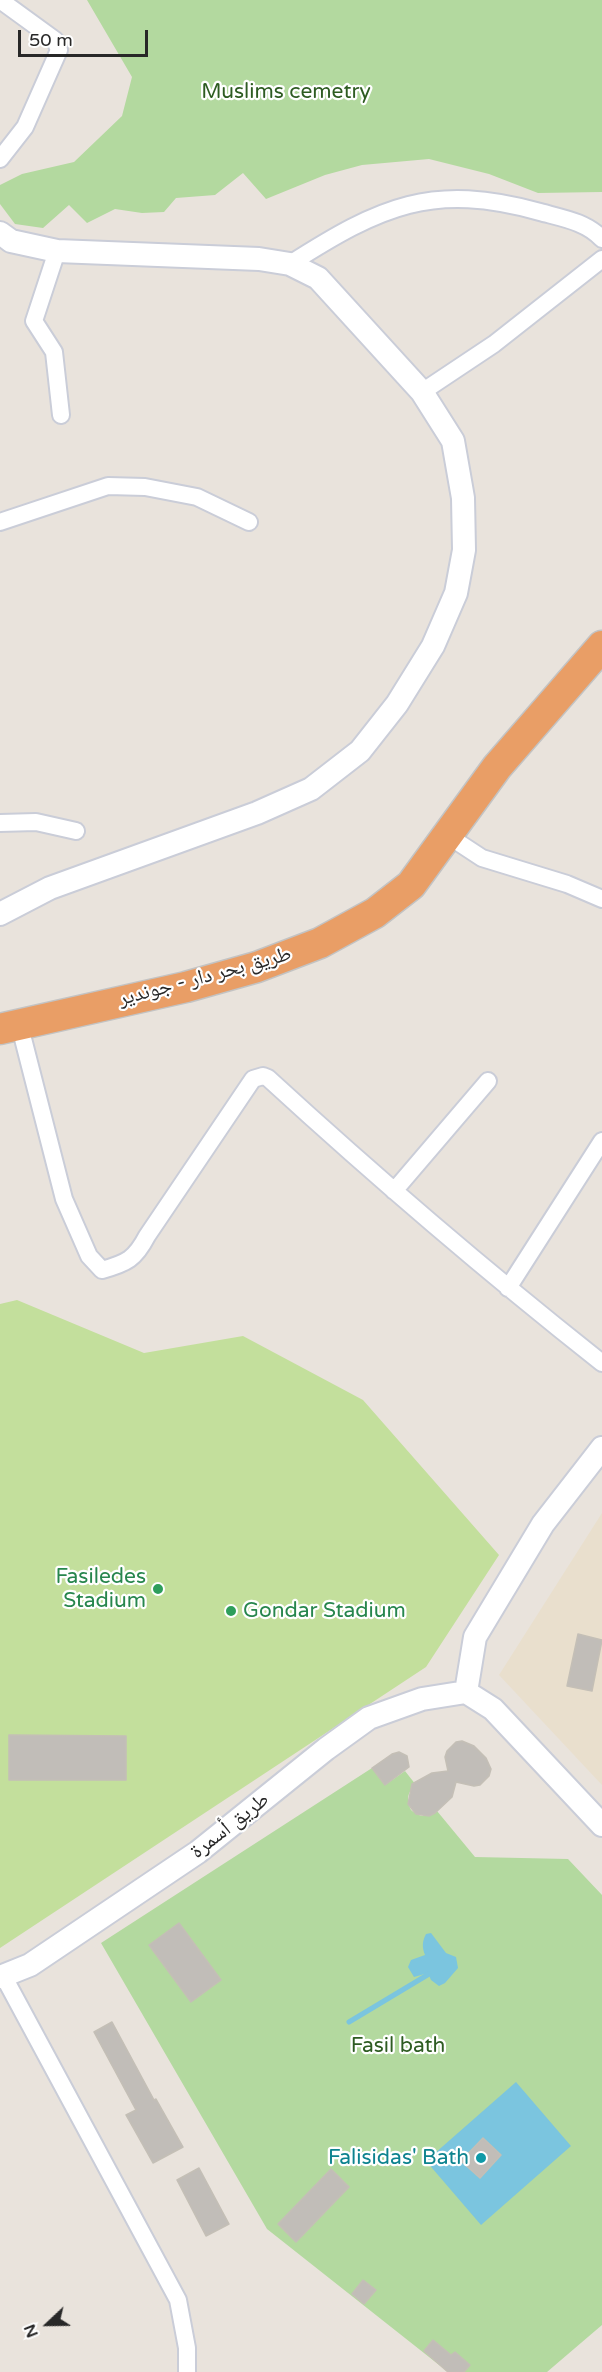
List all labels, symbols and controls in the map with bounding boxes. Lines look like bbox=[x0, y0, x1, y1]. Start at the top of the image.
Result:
scale bar bbox=[21, 18, 152, 56]
text: 50 m bbox=[29, 29, 73, 51]
park label: Muslims cemetry bbox=[201, 79, 371, 105]
street label: طريق بحر دار - جوندير bbox=[116, 942, 294, 1012]
place label: Fasiledes Stadium bbox=[55, 1564, 146, 1614]
marker: Fasiledes Stadium bbox=[151, 1582, 165, 1596]
place label: Gondar Stadium bbox=[243, 1598, 406, 1624]
marker: Gondar Stadium bbox=[224, 1604, 238, 1618]
street label: طريق أسمرة bbox=[186, 1787, 274, 1865]
park label: Fasil bath bbox=[351, 2033, 445, 2059]
place label: Falisidas' Bath bbox=[328, 2145, 469, 2171]
marker: Falisidas' Bath bbox=[474, 2151, 488, 2165]
north arrow bbox=[18, 2294, 78, 2354]
text: N bbox=[20, 2321, 43, 2340]

